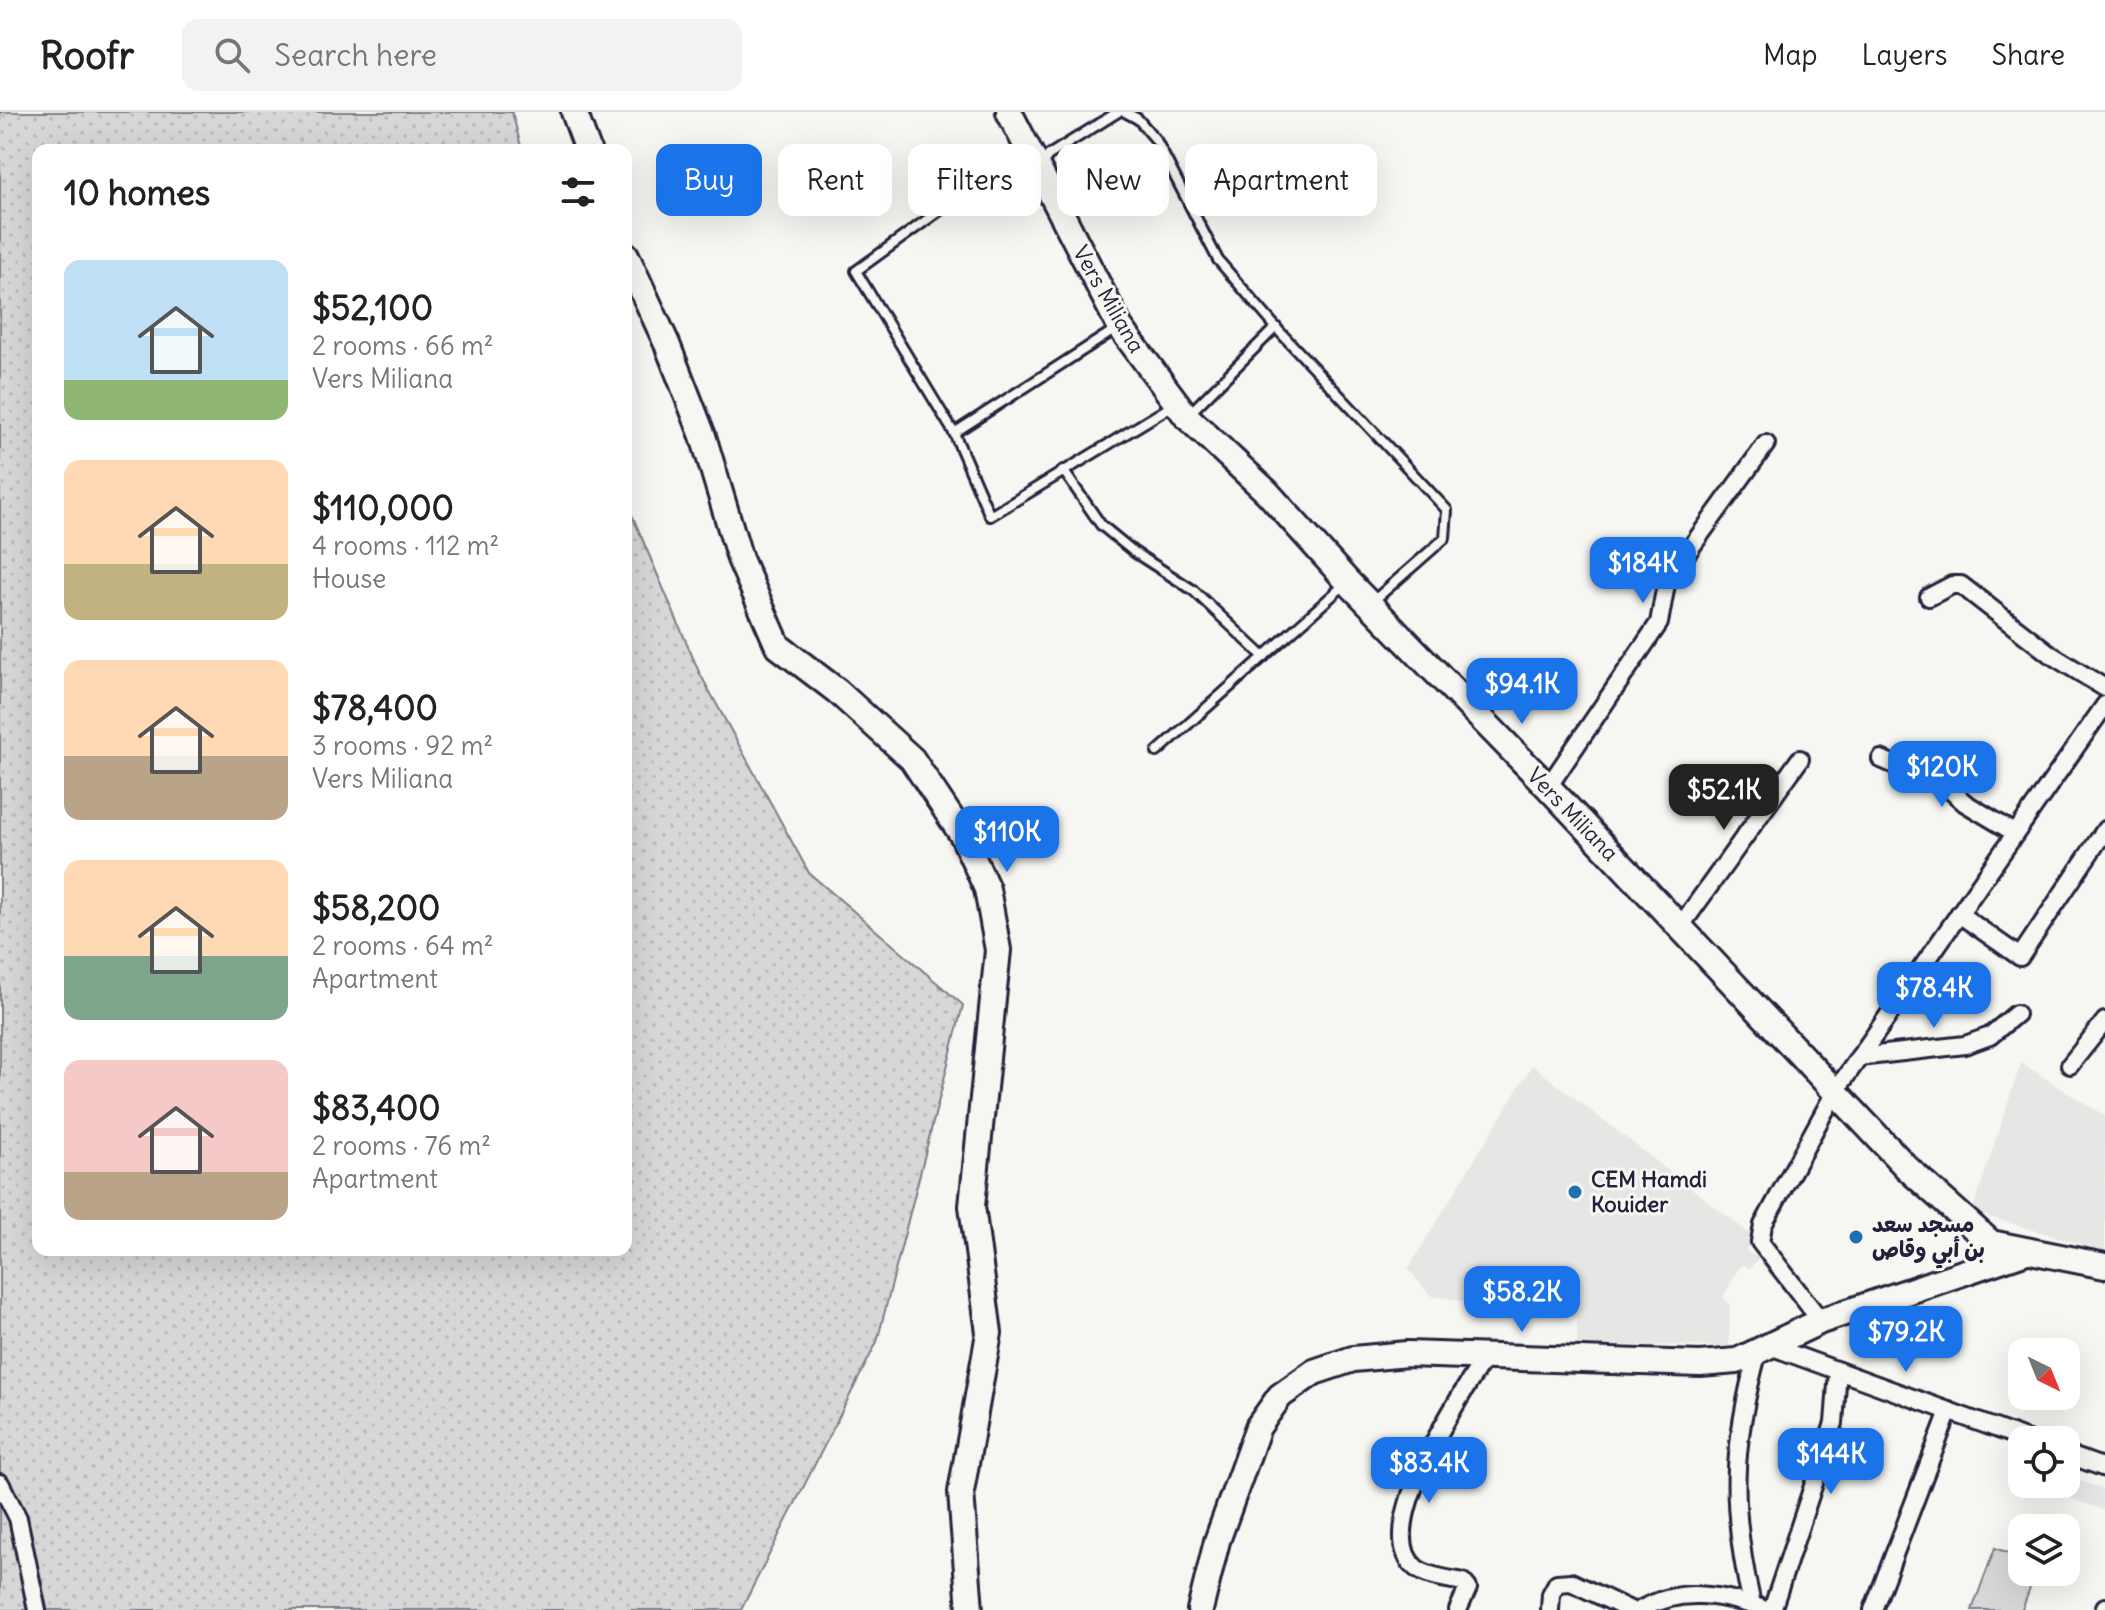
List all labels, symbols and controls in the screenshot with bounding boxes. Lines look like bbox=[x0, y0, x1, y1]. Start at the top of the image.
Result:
search box bbox=[182, 19, 742, 91]
text: Roofr bbox=[40, 32, 134, 79]
icon: search bbox=[210, 33, 254, 77]
text: Search here bbox=[274, 36, 437, 74]
text: Map bbox=[1763, 37, 1818, 73]
text: Layers bbox=[1862, 37, 1948, 73]
text: Share bbox=[1992, 37, 2065, 73]
chip: Buy bbox=[656, 144, 762, 216]
chip: Rent bbox=[778, 144, 892, 216]
chip: Filters bbox=[908, 144, 1041, 216]
chip: New bbox=[1057, 144, 1169, 216]
chip: Apartment bbox=[1185, 144, 1377, 216]
icon: filters bbox=[556, 170, 600, 214]
text: 10 homes bbox=[64, 171, 210, 214]
street label: Vers Miliana bbox=[1067, 240, 1151, 358]
text: $52,100 bbox=[312, 286, 433, 329]
icon: home bbox=[128, 292, 224, 388]
text: 2 rooms · 66 m² bbox=[312, 329, 494, 362]
text: Vers Miliana bbox=[312, 362, 453, 395]
text: $110,000 bbox=[312, 486, 454, 529]
icon: home bbox=[128, 492, 224, 588]
text: 4 rooms · 112 m² bbox=[312, 529, 499, 562]
pin: $184K bbox=[1587, 537, 1699, 605]
text: $184K bbox=[1608, 546, 1678, 579]
text: House bbox=[312, 562, 386, 595]
pin: $94.1K bbox=[1457, 658, 1587, 726]
text: $94.1K bbox=[1484, 667, 1560, 700]
text: $78,400 bbox=[312, 686, 438, 729]
icon: home bbox=[128, 692, 224, 788]
text: 3 rooms · 92 m² bbox=[312, 729, 493, 762]
pin: $120K bbox=[1886, 741, 1998, 809]
text: $120K bbox=[1906, 750, 1978, 783]
street label: Vers Miliana bbox=[1521, 761, 1625, 867]
text: Vers Miliana bbox=[312, 762, 453, 795]
pin: $52.1K bbox=[1659, 764, 1789, 832]
text: $52.1K bbox=[1687, 773, 1761, 806]
pin: $110K bbox=[951, 806, 1063, 874]
text: $110K bbox=[973, 815, 1041, 848]
text: $58,200 bbox=[312, 886, 441, 929]
icon: home bbox=[128, 892, 224, 988]
text: 2 rooms · 64 m² bbox=[312, 929, 494, 962]
text: Apartment bbox=[312, 962, 438, 995]
pin: $78.4K bbox=[1869, 962, 1999, 1030]
text: $78.4K bbox=[1895, 971, 1973, 1004]
text: $83,400 bbox=[312, 1086, 441, 1129]
icon: home bbox=[128, 1092, 224, 1188]
text: 2 rooms · 76 m² bbox=[312, 1129, 491, 1162]
text: Apartment bbox=[312, 1162, 438, 1195]
place label: CEM Hamdi Kouider bbox=[1591, 1165, 1707, 1218]
marker: CEM Hamdi Kouider bbox=[1566, 1183, 1584, 1201]
place label: مسجد سعد بن أبي وقاص bbox=[1872, 1210, 1985, 1269]
marker: مسجد سعد بن أبي وقاص bbox=[1847, 1228, 1865, 1246]
pin: $58.2K bbox=[1457, 1266, 1587, 1334]
text: $58.2K bbox=[1482, 1275, 1562, 1308]
pin: $79.2K bbox=[1841, 1306, 1971, 1374]
text: $79.2K bbox=[1867, 1315, 1945, 1348]
north arrow bbox=[2008, 1338, 2080, 1410]
map controls bbox=[2008, 1338, 2080, 1586]
button: locate bbox=[2008, 1426, 2080, 1498]
pin: $144K bbox=[1775, 1428, 1887, 1496]
pin: $83.4K bbox=[1364, 1437, 1494, 1505]
text: $144K bbox=[1796, 1437, 1866, 1470]
text: $83.4K bbox=[1389, 1446, 1469, 1479]
button: layers bbox=[2008, 1514, 2080, 1586]

